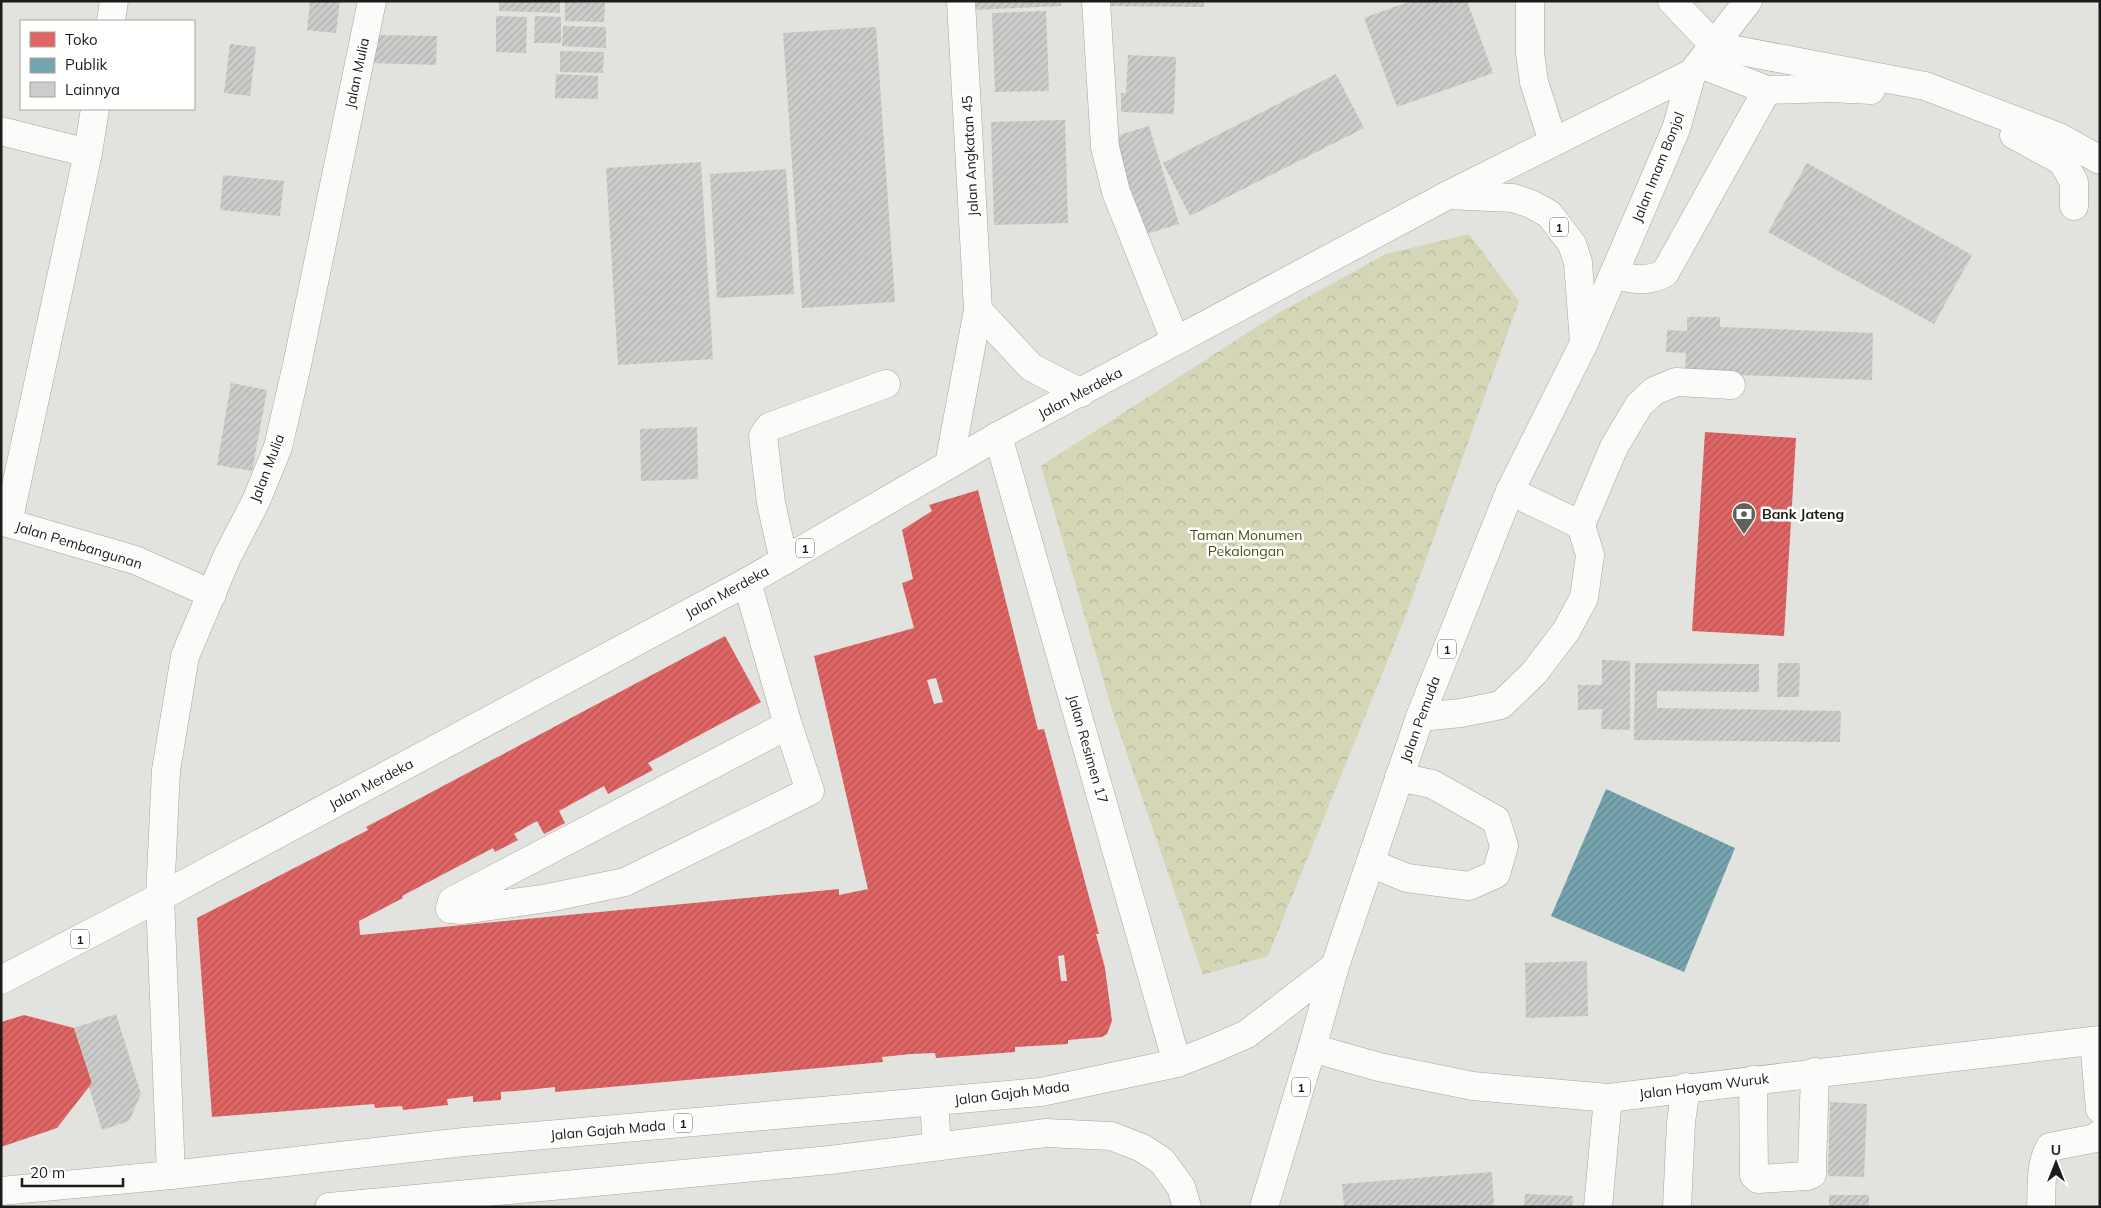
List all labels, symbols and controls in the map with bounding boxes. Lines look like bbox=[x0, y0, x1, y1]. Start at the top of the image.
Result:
legend bbox=[20, 20, 195, 110]
text: Toko bbox=[65, 30, 98, 49]
street label: Jalan Mulia bbox=[341, 36, 373, 110]
text: Publik bbox=[65, 55, 107, 74]
text: Lainnya bbox=[65, 80, 120, 99]
street label: Jalan Angkatan 45 bbox=[958, 95, 982, 217]
street label: Jalan Imam Bonjol bbox=[1628, 109, 1688, 225]
road number: 1 bbox=[1550, 218, 1568, 236]
street label: Jalan Merdeka bbox=[1035, 363, 1125, 423]
street label: Jalan Mulia bbox=[246, 431, 288, 505]
bank icon: Bank Jateng bbox=[1731, 501, 1757, 535]
place label: Bank Jateng bbox=[1762, 505, 1844, 523]
street label: Jalan Pembangunan bbox=[13, 517, 145, 573]
park label: Taman Monumen Pekalongan bbox=[1190, 526, 1302, 560]
road number: 1 bbox=[796, 538, 814, 558]
street label: Jalan Merdeka bbox=[682, 562, 772, 622]
road number: 1 bbox=[1438, 640, 1456, 659]
street label: Jalan Pemuda bbox=[1396, 674, 1444, 764]
street label: Jalan Resimen 17 bbox=[1064, 692, 1112, 806]
street label: Jalan Merdeka bbox=[326, 754, 416, 814]
road number: 1 bbox=[71, 930, 89, 949]
street label: Jalan Hayam Wuruk bbox=[1638, 1069, 1771, 1103]
street label: Jalan Gajah Mada bbox=[953, 1077, 1071, 1109]
road number: 1 bbox=[1292, 1078, 1310, 1096]
road number: 1 bbox=[674, 1114, 692, 1132]
street label: Jalan Gajah Mada bbox=[549, 1116, 667, 1144]
north arrow bbox=[2031, 1138, 2081, 1188]
text: U bbox=[2051, 1141, 2061, 1159]
scale bar bbox=[22, 1156, 124, 1188]
text: 20 m bbox=[30, 1163, 65, 1182]

